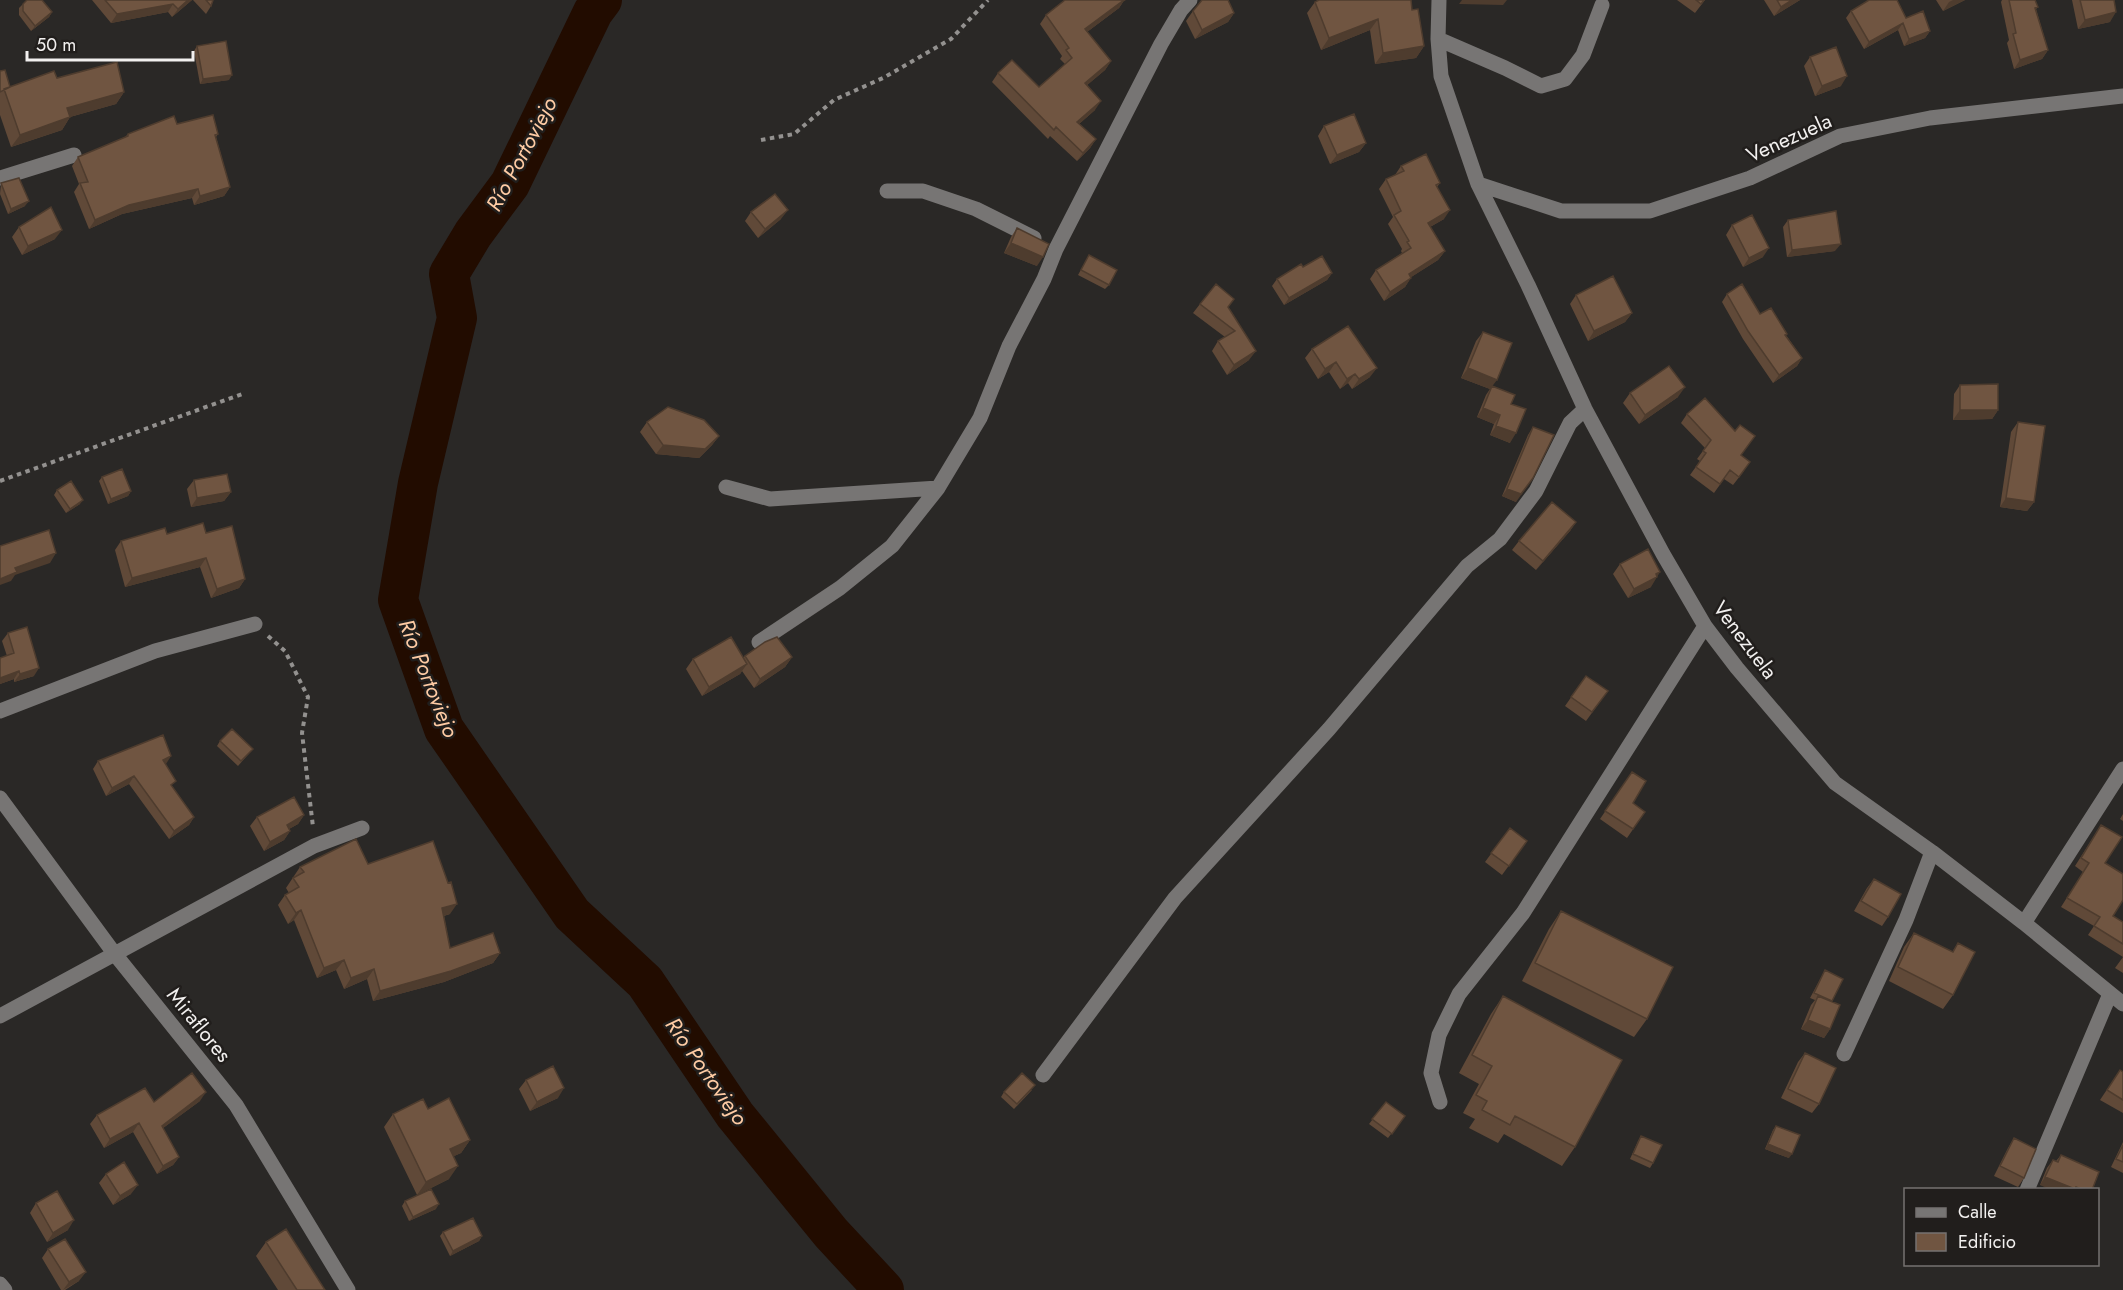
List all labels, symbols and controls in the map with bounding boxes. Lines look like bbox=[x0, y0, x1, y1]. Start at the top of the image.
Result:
scale bar bbox=[27, 24, 194, 62]
text: 50 m bbox=[36, 32, 76, 58]
water label: Río Portoviejo bbox=[477, 91, 565, 217]
street label: Venezuela bbox=[1741, 106, 1837, 170]
street label: Venezuela bbox=[1706, 595, 1784, 685]
water label: Río Portoviejo bbox=[391, 614, 467, 742]
street label: Miraflores bbox=[160, 981, 238, 1069]
water label: Río Portoviejo bbox=[658, 1011, 756, 1132]
legend bbox=[1904, 1188, 2099, 1266]
text: Calle bbox=[1958, 1199, 1997, 1225]
text: Edificio bbox=[1958, 1229, 2016, 1255]

